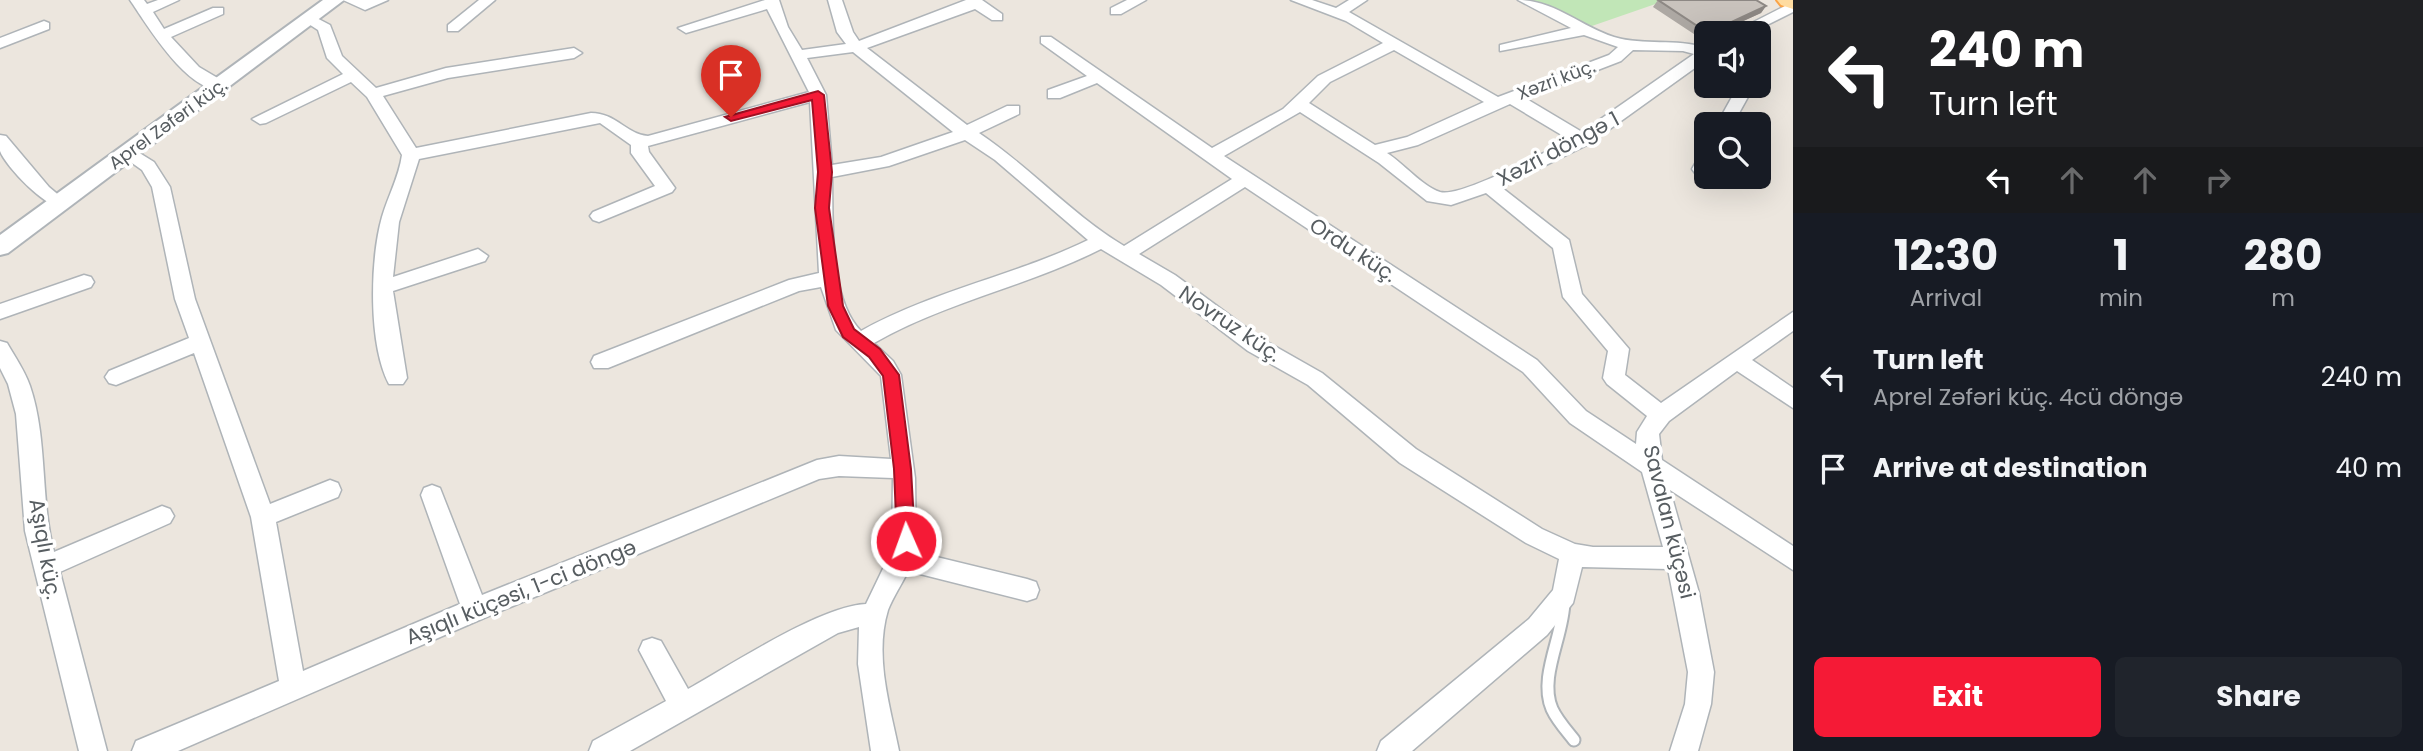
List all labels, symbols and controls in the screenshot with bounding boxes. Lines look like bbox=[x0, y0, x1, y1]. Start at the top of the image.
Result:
text: 240 m bbox=[1929, 16, 2084, 84]
map controls bbox=[1694, 21, 1771, 189]
button: sound bbox=[1694, 21, 1771, 98]
icon: left bbox=[1814, 28, 1905, 119]
pin bbox=[701, 45, 761, 117]
street label: Xəzri küç. bbox=[1513, 53, 1599, 106]
icon: arrive bbox=[712, 56, 750, 94]
street label: Aprel Zəfəri küç. bbox=[103, 72, 232, 175]
text: Turn left bbox=[1929, 81, 2058, 126]
street label: Xəzri döngə 1 bbox=[1491, 104, 1624, 193]
button: search bbox=[1694, 112, 1771, 189]
icon: left bbox=[1980, 161, 2018, 199]
icon: ahead bbox=[2053, 161, 2091, 199]
icon: ahead bbox=[2126, 161, 2164, 199]
icon: right bbox=[2199, 161, 2237, 199]
street label: Ordu küç. bbox=[1304, 210, 1403, 289]
text: 12:30 bbox=[1894, 226, 1998, 285]
text: 1 bbox=[2113, 226, 2129, 285]
text: 280 bbox=[2244, 226, 2322, 285]
street label: Novruz küç. bbox=[1173, 279, 1287, 369]
text: Arrival bbox=[1910, 282, 1982, 314]
text: min bbox=[2099, 282, 2143, 314]
text: m bbox=[2271, 282, 2295, 314]
text: Turn left bbox=[1873, 342, 1984, 378]
icon: left bbox=[1814, 359, 1852, 397]
text: 240 m bbox=[2321, 359, 2402, 395]
text: Aprel Zəfəri küç. 4cü döngə bbox=[1873, 381, 2183, 413]
street label: Savalan küçəsi bbox=[1636, 442, 1703, 602]
icon: arrive bbox=[1814, 450, 1852, 488]
text: Arrive at destination bbox=[1873, 450, 2148, 486]
text: 40 m bbox=[2336, 450, 2402, 486]
street label: Aşıqlı küç. bbox=[22, 496, 69, 602]
position arrow bbox=[869, 504, 943, 578]
street label: Aşıqlı küçəsi, 1-ci döngə bbox=[401, 532, 640, 651]
button: Exit bbox=[1814, 657, 2101, 737]
button: Share bbox=[2115, 657, 2402, 737]

